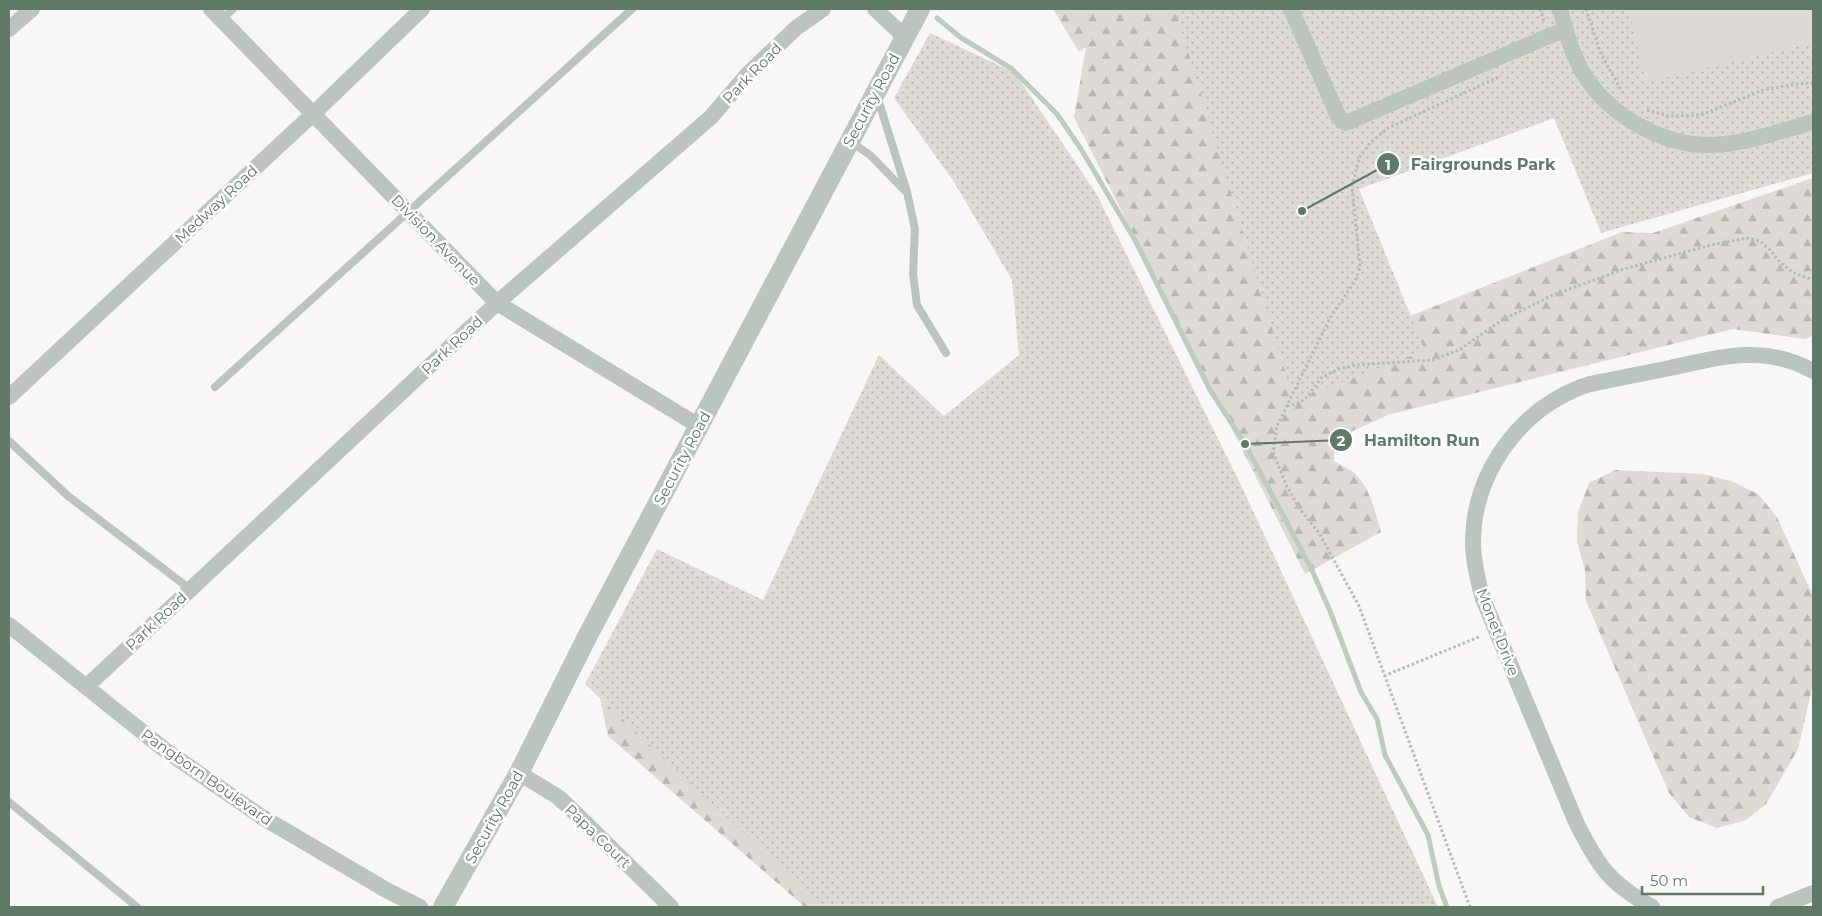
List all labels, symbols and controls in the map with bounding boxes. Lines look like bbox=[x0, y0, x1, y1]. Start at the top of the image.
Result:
street label: Park Road bbox=[718, 39, 786, 107]
street label: Security Road bbox=[838, 50, 904, 150]
callout: Fairgrounds Park bbox=[1376, 149, 1565, 180]
text: 1 bbox=[1385, 155, 1391, 174]
text: Fairgrounds Park bbox=[1411, 155, 1556, 174]
street label: Medway Road bbox=[171, 161, 261, 247]
street label: Division Avenue bbox=[387, 190, 485, 290]
street label: Park Road bbox=[417, 312, 487, 378]
street label: Security Road bbox=[649, 408, 715, 508]
callout: Hamilton Run bbox=[1329, 425, 1490, 456]
text: 2 bbox=[1337, 431, 1346, 450]
text: Hamilton Run bbox=[1364, 431, 1480, 450]
street label: Monet Drive bbox=[1473, 586, 1523, 678]
street label: Park Road bbox=[121, 588, 191, 654]
street label: Pangborn Boulevard bbox=[138, 725, 276, 829]
street label: Security Road bbox=[461, 767, 527, 867]
street label: Papa Court bbox=[561, 800, 635, 872]
scale bar bbox=[1642, 864, 1763, 896]
text: 50 m bbox=[1650, 871, 1688, 890]

